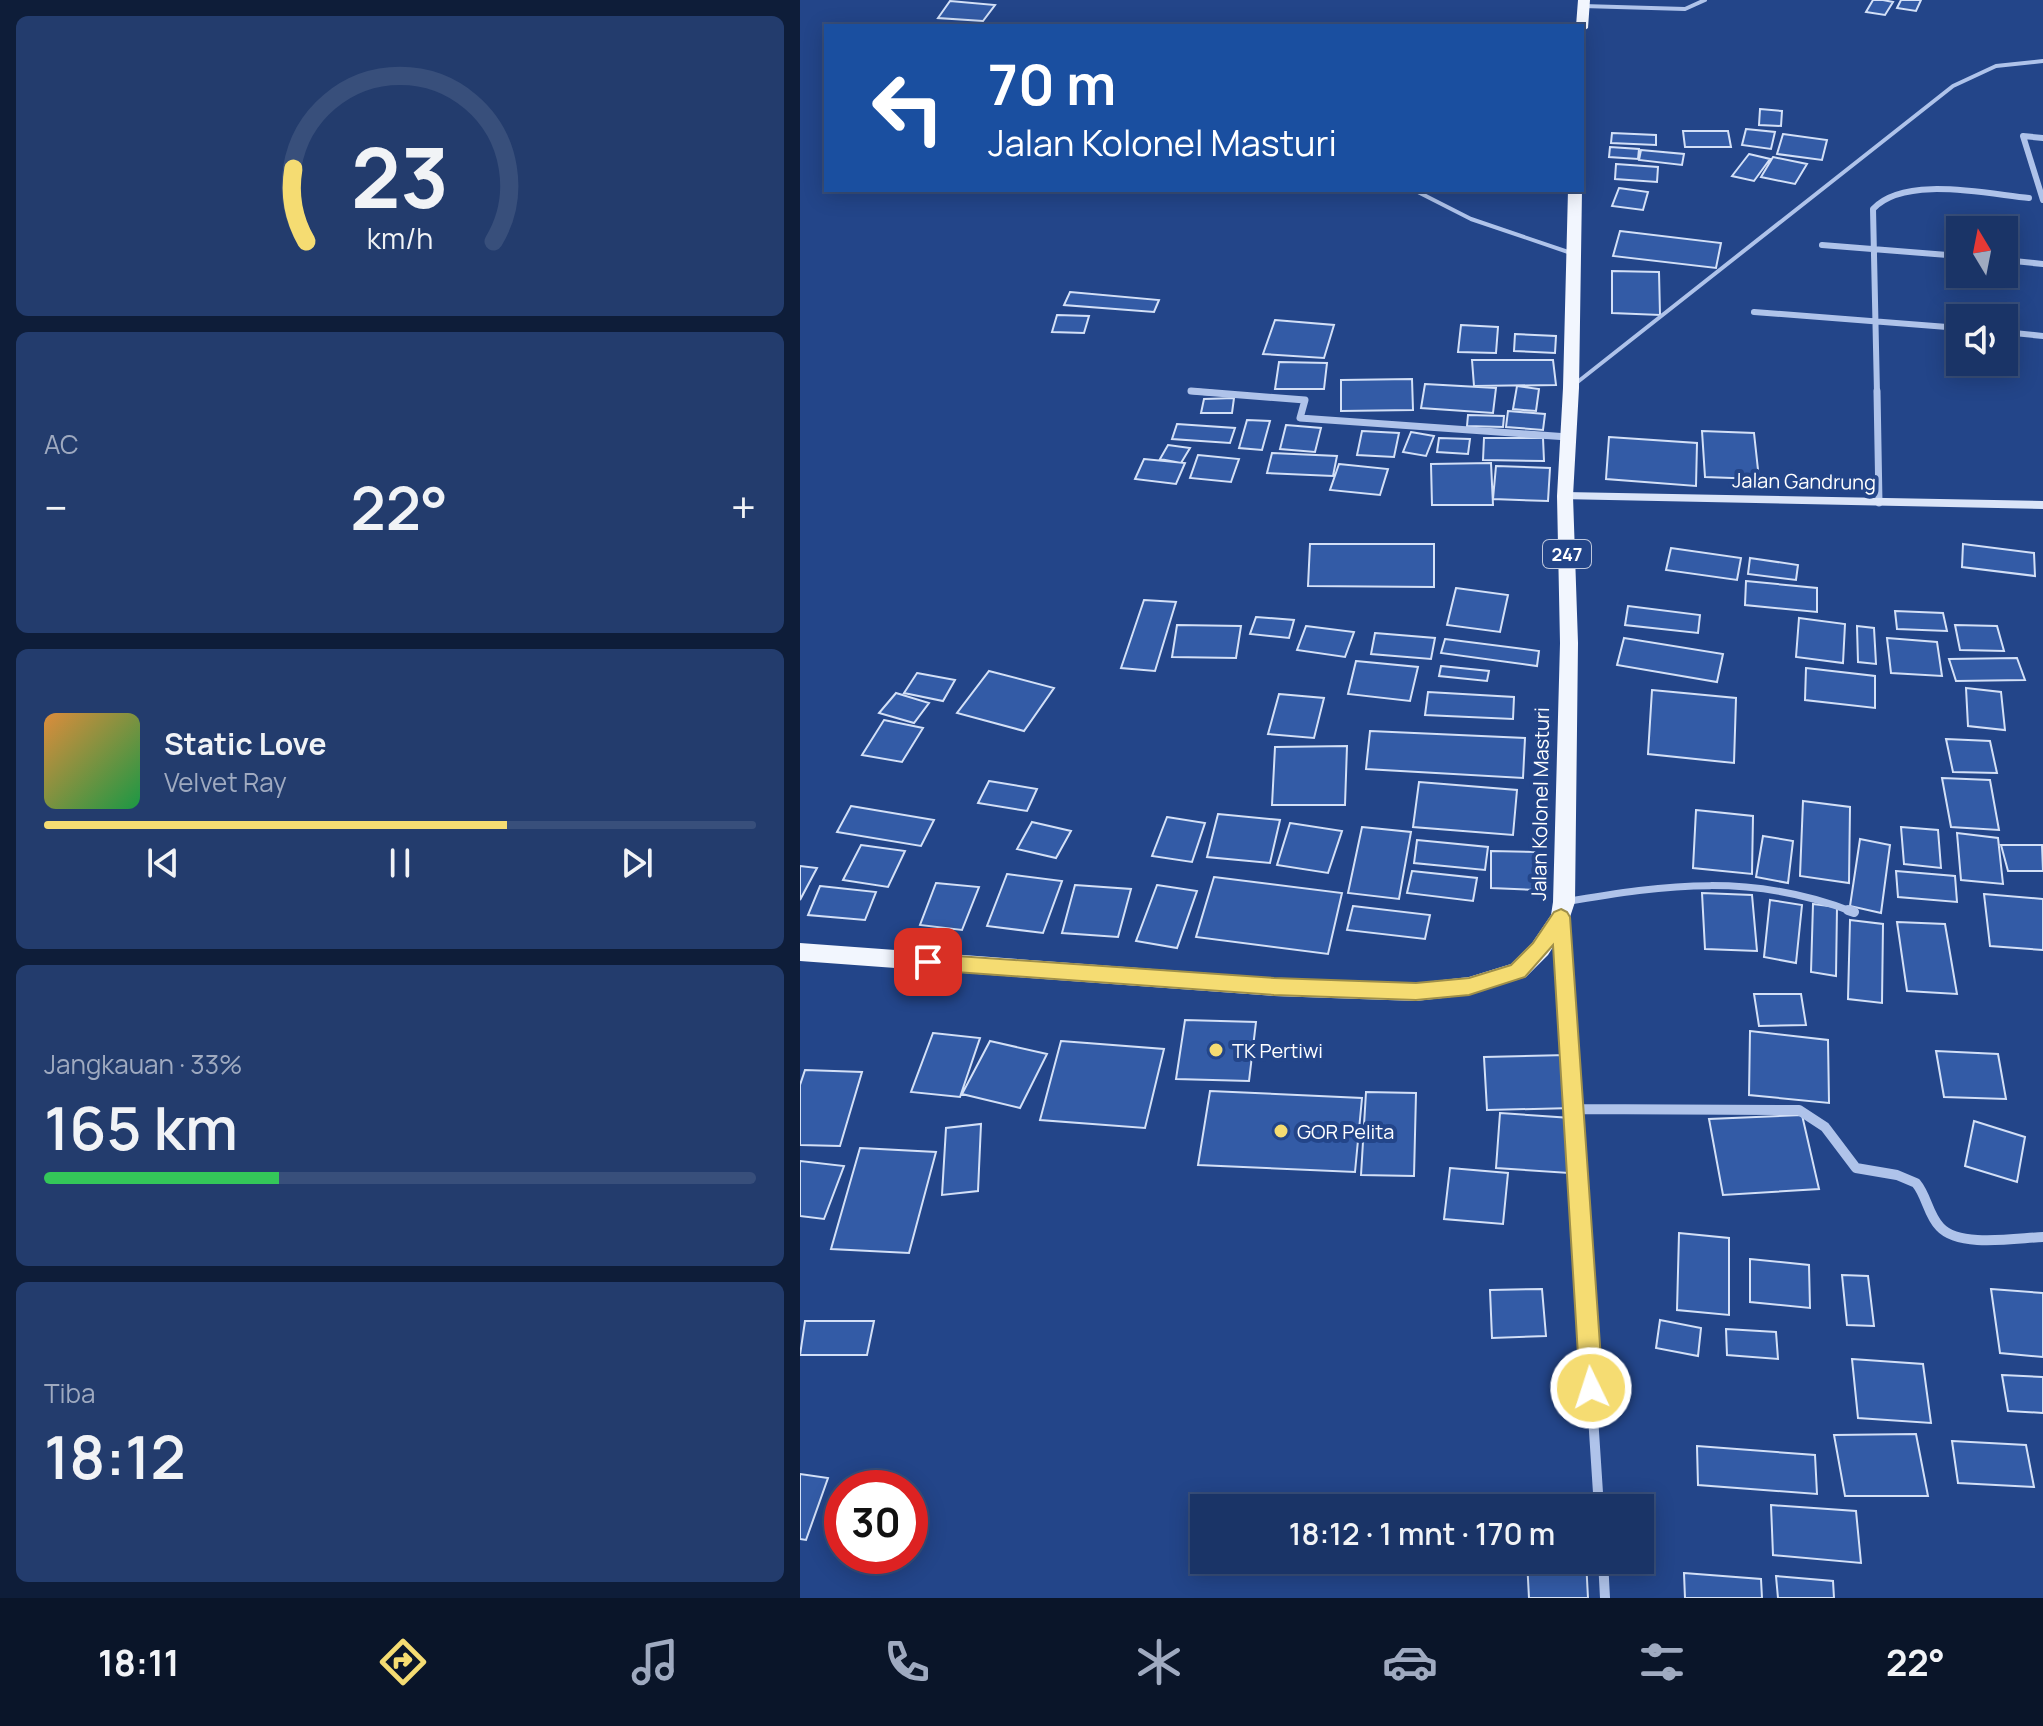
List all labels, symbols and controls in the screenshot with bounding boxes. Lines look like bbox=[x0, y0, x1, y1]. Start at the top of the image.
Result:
text: 70 m bbox=[988, 45, 1116, 122]
icon: left bbox=[856, 56, 960, 160]
text: Jalan Kolonel Masturi bbox=[988, 118, 1337, 167]
text: 23 bbox=[351, 119, 449, 233]
north arrow bbox=[1946, 216, 2018, 288]
map controls bbox=[1946, 216, 2018, 376]
text: km/h bbox=[367, 219, 433, 258]
button: sound bbox=[1946, 304, 2018, 376]
text: AC bbox=[44, 426, 79, 462]
text: 22° bbox=[350, 466, 448, 548]
street label: Jalan Gandrung bbox=[1732, 466, 1876, 496]
text: − bbox=[44, 477, 68, 537]
text: + bbox=[731, 477, 756, 537]
road number: 247 bbox=[1543, 540, 1591, 568]
street label: Jalan Kolonel Masturi bbox=[1525, 707, 1555, 901]
text: Static Love bbox=[164, 723, 327, 764]
text: Velvet Ray bbox=[164, 764, 287, 800]
icon: previous bbox=[141, 841, 185, 885]
icon: pause bbox=[378, 841, 422, 885]
icon: next bbox=[615, 841, 659, 885]
pin bbox=[894, 928, 962, 996]
icon: arrive bbox=[906, 940, 950, 984]
place label: TK Pertiwi bbox=[1232, 1037, 1323, 1064]
marker: TK Pertiwi bbox=[1207, 1041, 1225, 1059]
text: Jangkauan · 33% bbox=[44, 1046, 242, 1082]
text: 165 km bbox=[44, 1086, 238, 1168]
place label: GOR Pelita bbox=[1297, 1118, 1394, 1145]
marker: GOR Pelita bbox=[1272, 1122, 1290, 1140]
position arrow bbox=[1549, 1346, 1633, 1430]
text: Tiba bbox=[44, 1375, 95, 1411]
text: 18:12 bbox=[44, 1415, 186, 1497]
speed limit sign: 30 bbox=[824, 1470, 928, 1574]
text: 18:12 · 1 mnt · 170 m bbox=[1289, 1513, 1555, 1554]
icon: directions bbox=[375, 1634, 431, 1690]
icon: music bbox=[627, 1634, 683, 1690]
icon: phone bbox=[879, 1634, 935, 1690]
icon: climate bbox=[1131, 1634, 1187, 1690]
icon: car bbox=[1382, 1634, 1438, 1690]
icon: filters bbox=[1634, 1634, 1690, 1690]
text: 18:11 bbox=[98, 1638, 180, 1687]
text: 22° bbox=[1886, 1638, 1945, 1687]

